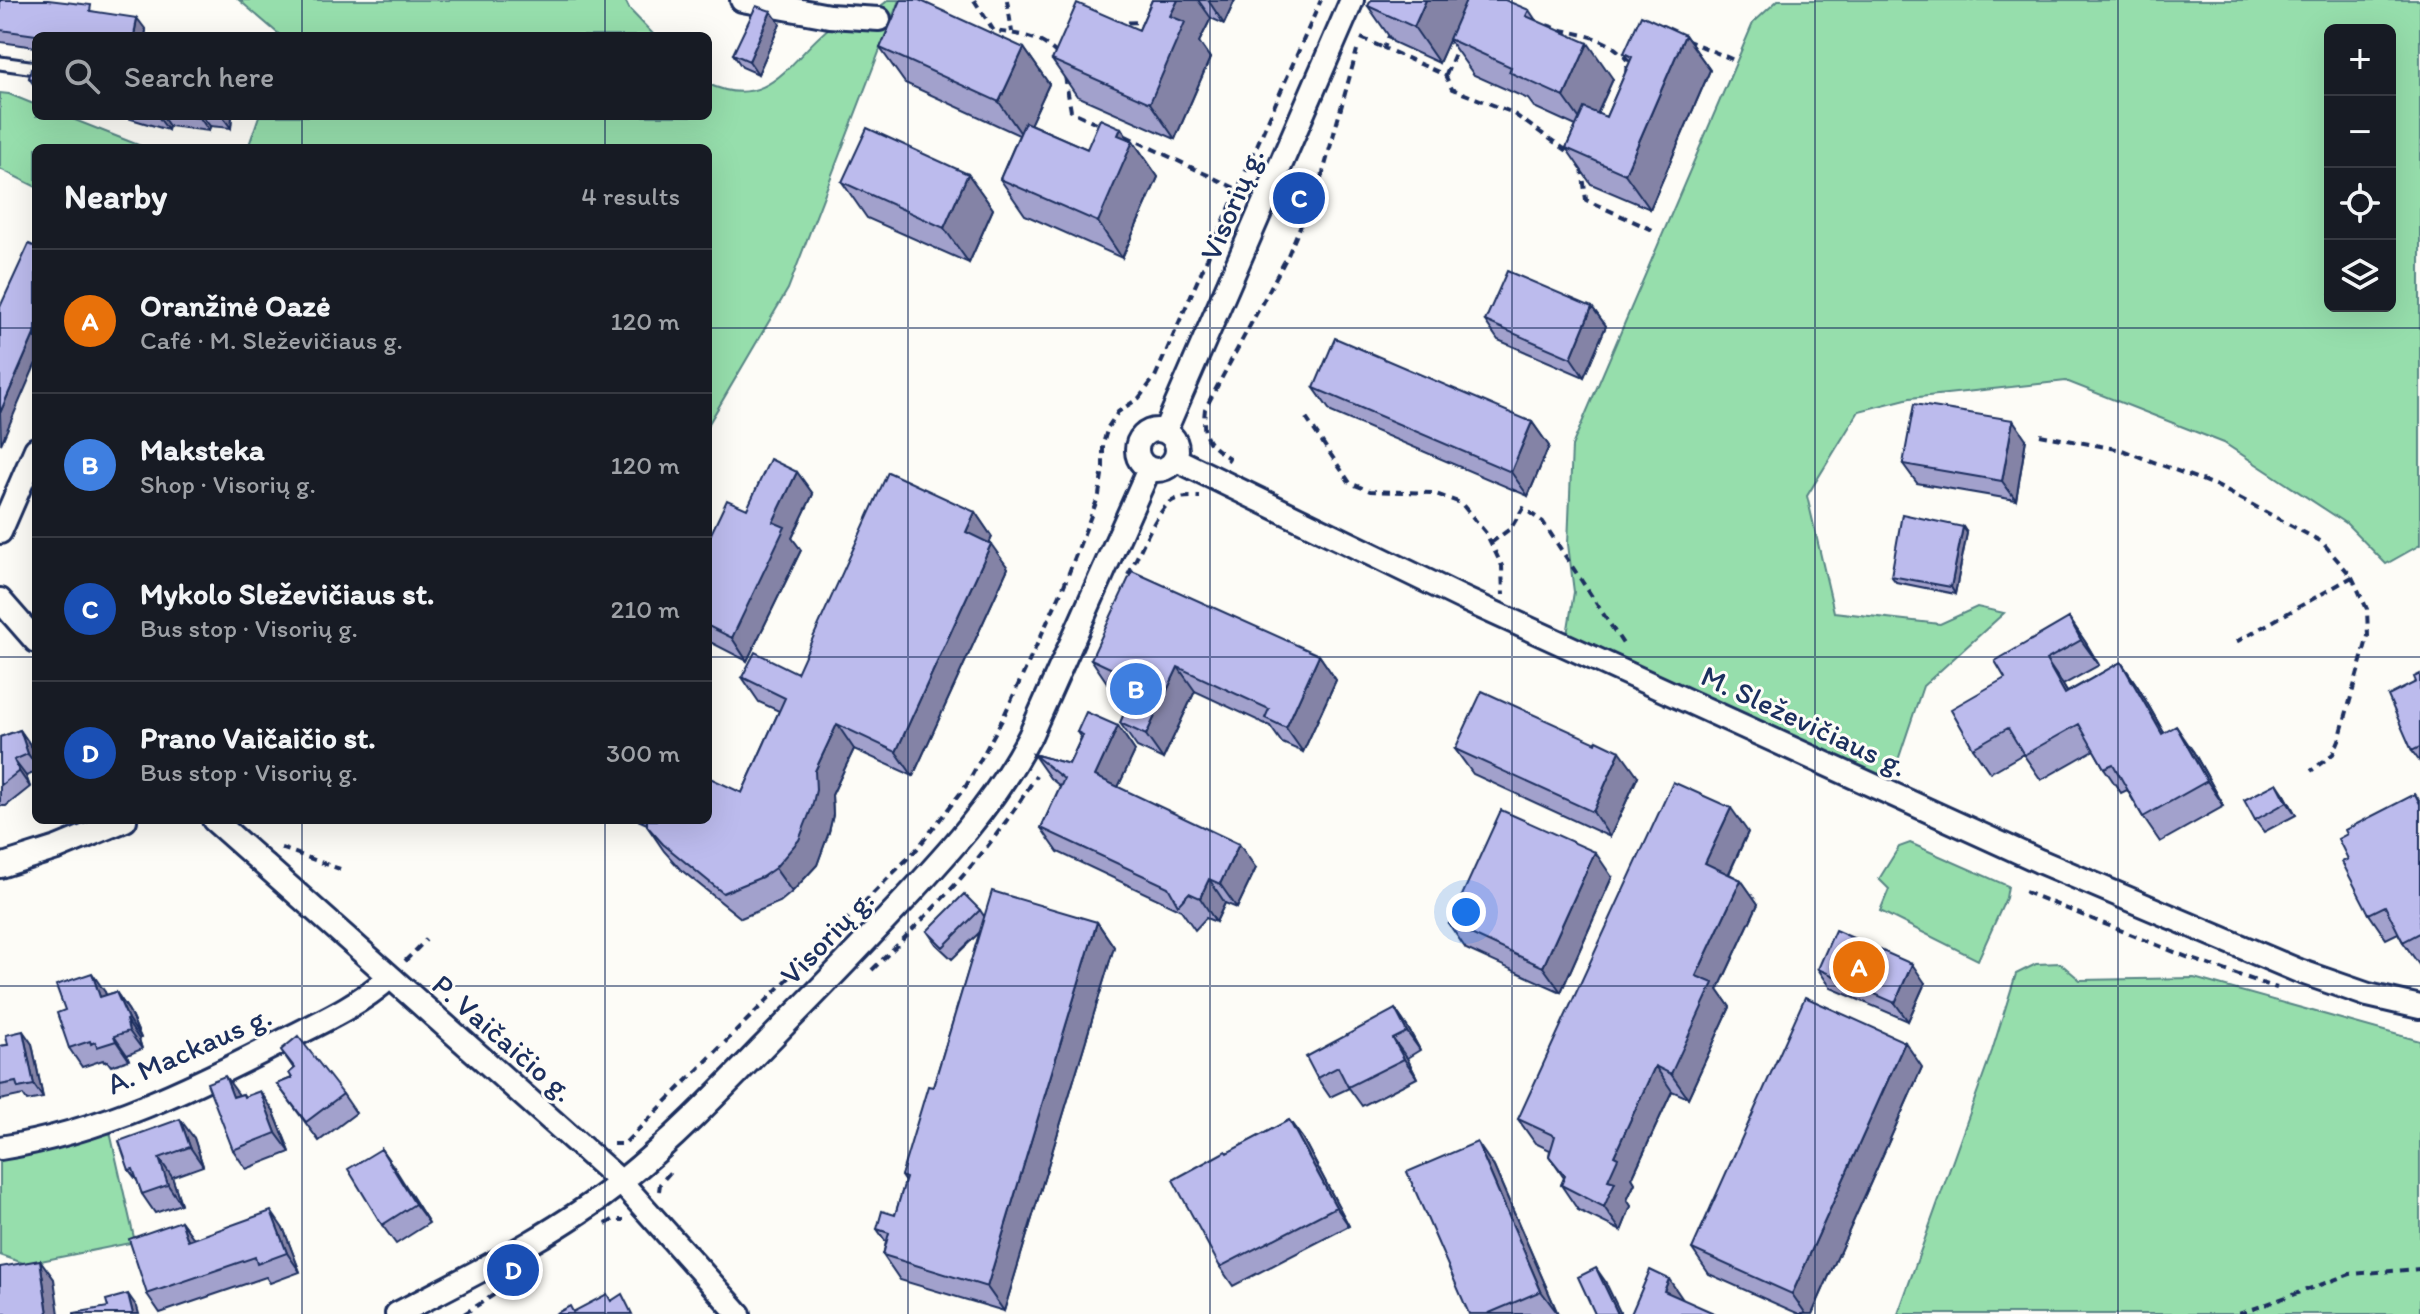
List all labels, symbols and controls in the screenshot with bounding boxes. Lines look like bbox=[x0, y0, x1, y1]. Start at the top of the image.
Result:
map controls bbox=[2324, 24, 2396, 312]
button: + bbox=[2324, 24, 2396, 96]
search box bbox=[32, 32, 712, 120]
icon: search bbox=[60, 54, 104, 98]
text: Search here bbox=[124, 58, 274, 95]
button: − bbox=[2324, 96, 2396, 168]
street label: Visorių g. bbox=[1191, 142, 1272, 266]
pin: C bbox=[1273, 168, 1325, 228]
button: locate bbox=[2324, 168, 2396, 240]
text: Nearby bbox=[64, 176, 167, 217]
text: 4 results bbox=[581, 180, 680, 212]
button: layers bbox=[2324, 240, 2396, 312]
text: Oranžinė Oazė bbox=[140, 287, 331, 324]
text: A bbox=[82, 305, 98, 337]
text: 120 m bbox=[611, 305, 680, 337]
text: Café · M. Sleževičiaus g. bbox=[140, 324, 403, 356]
text: Maksteka bbox=[140, 431, 265, 468]
text: B bbox=[82, 449, 98, 481]
text: 120 m bbox=[611, 449, 680, 481]
text: Shop · Visorių g. bbox=[140, 468, 316, 500]
text: Mykolo Sleževičiaus st. bbox=[140, 575, 434, 612]
text: C bbox=[82, 593, 98, 625]
text: 210 m bbox=[611, 593, 680, 625]
text: Bus stop · Visorių g. bbox=[140, 612, 358, 644]
street label: M. Sleževičiaus g. bbox=[1695, 657, 1913, 784]
pin: B bbox=[1110, 659, 1162, 719]
text: Prano Vaičaičio st. bbox=[140, 719, 376, 756]
text: D bbox=[81, 737, 99, 769]
text: 300 m bbox=[606, 737, 680, 769]
text: Bus stop · Visorių g. bbox=[140, 756, 358, 788]
street label: Visorių g. bbox=[772, 881, 881, 992]
your location bbox=[1446, 892, 1486, 932]
pin: A bbox=[1833, 937, 1885, 997]
street label: P. Vaičaičio g. bbox=[425, 966, 582, 1109]
street label: A. Mackaus g. bbox=[101, 997, 277, 1102]
pin: D bbox=[487, 1240, 539, 1300]

